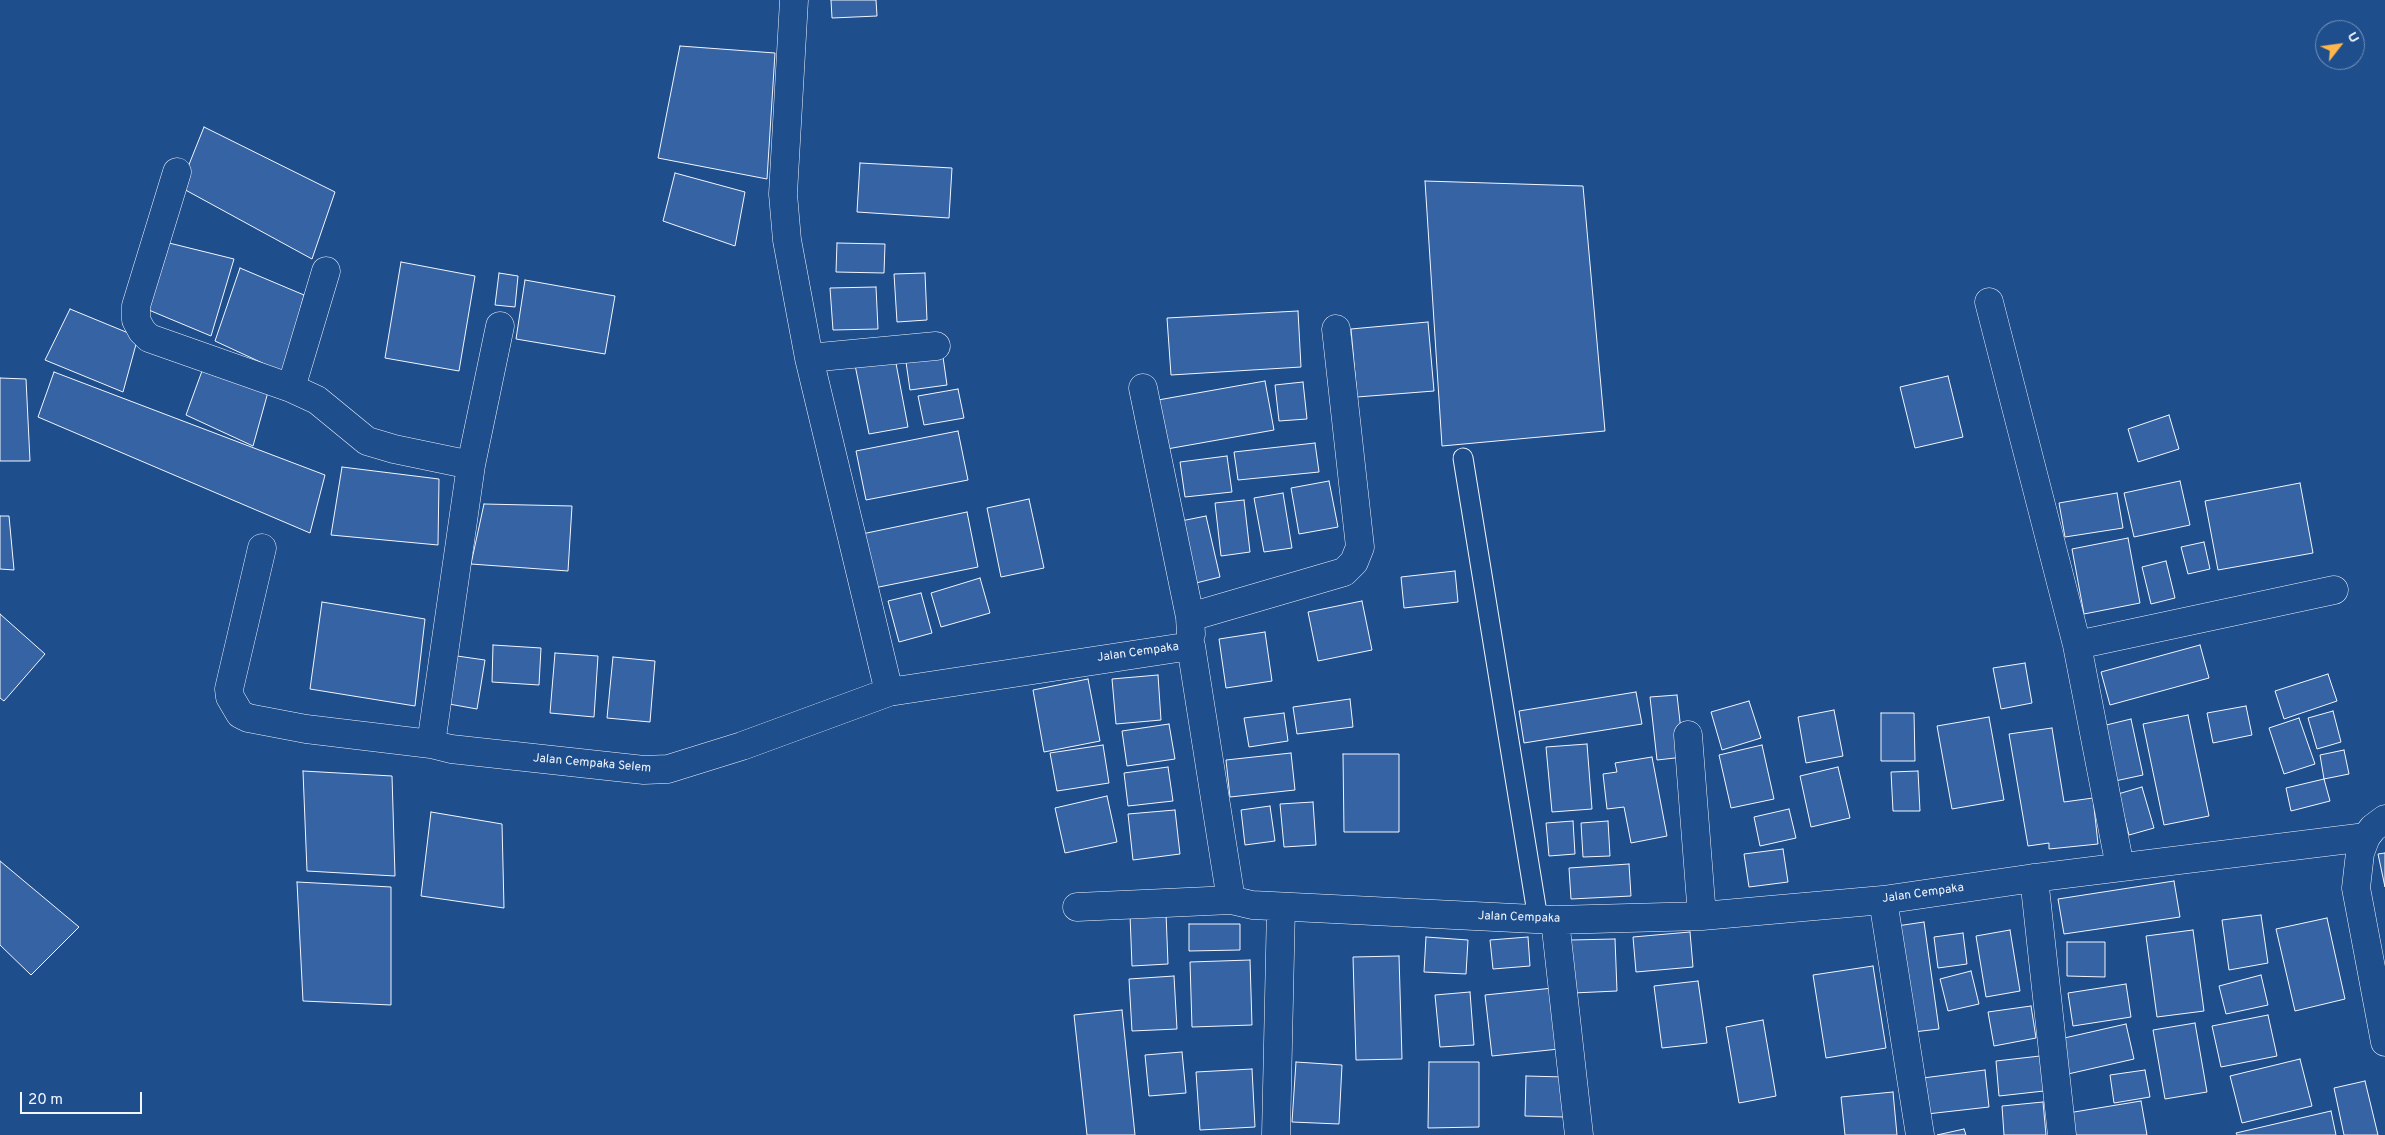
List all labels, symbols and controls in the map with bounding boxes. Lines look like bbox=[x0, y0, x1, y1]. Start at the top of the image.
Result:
north arrow bbox=[2315, 20, 2365, 70]
text: U bbox=[2343, 29, 2362, 46]
street label: Jalan Cempaka bbox=[1096, 640, 1180, 666]
street label: Jalan Cempaka Selem bbox=[532, 752, 652, 776]
street label: Jalan Cempaka bbox=[1881, 881, 1965, 907]
street label: Jalan Cempaka bbox=[1478, 909, 1560, 927]
scale bar bbox=[22, 1082, 145, 1114]
text: 20 m bbox=[28, 1091, 63, 1110]

